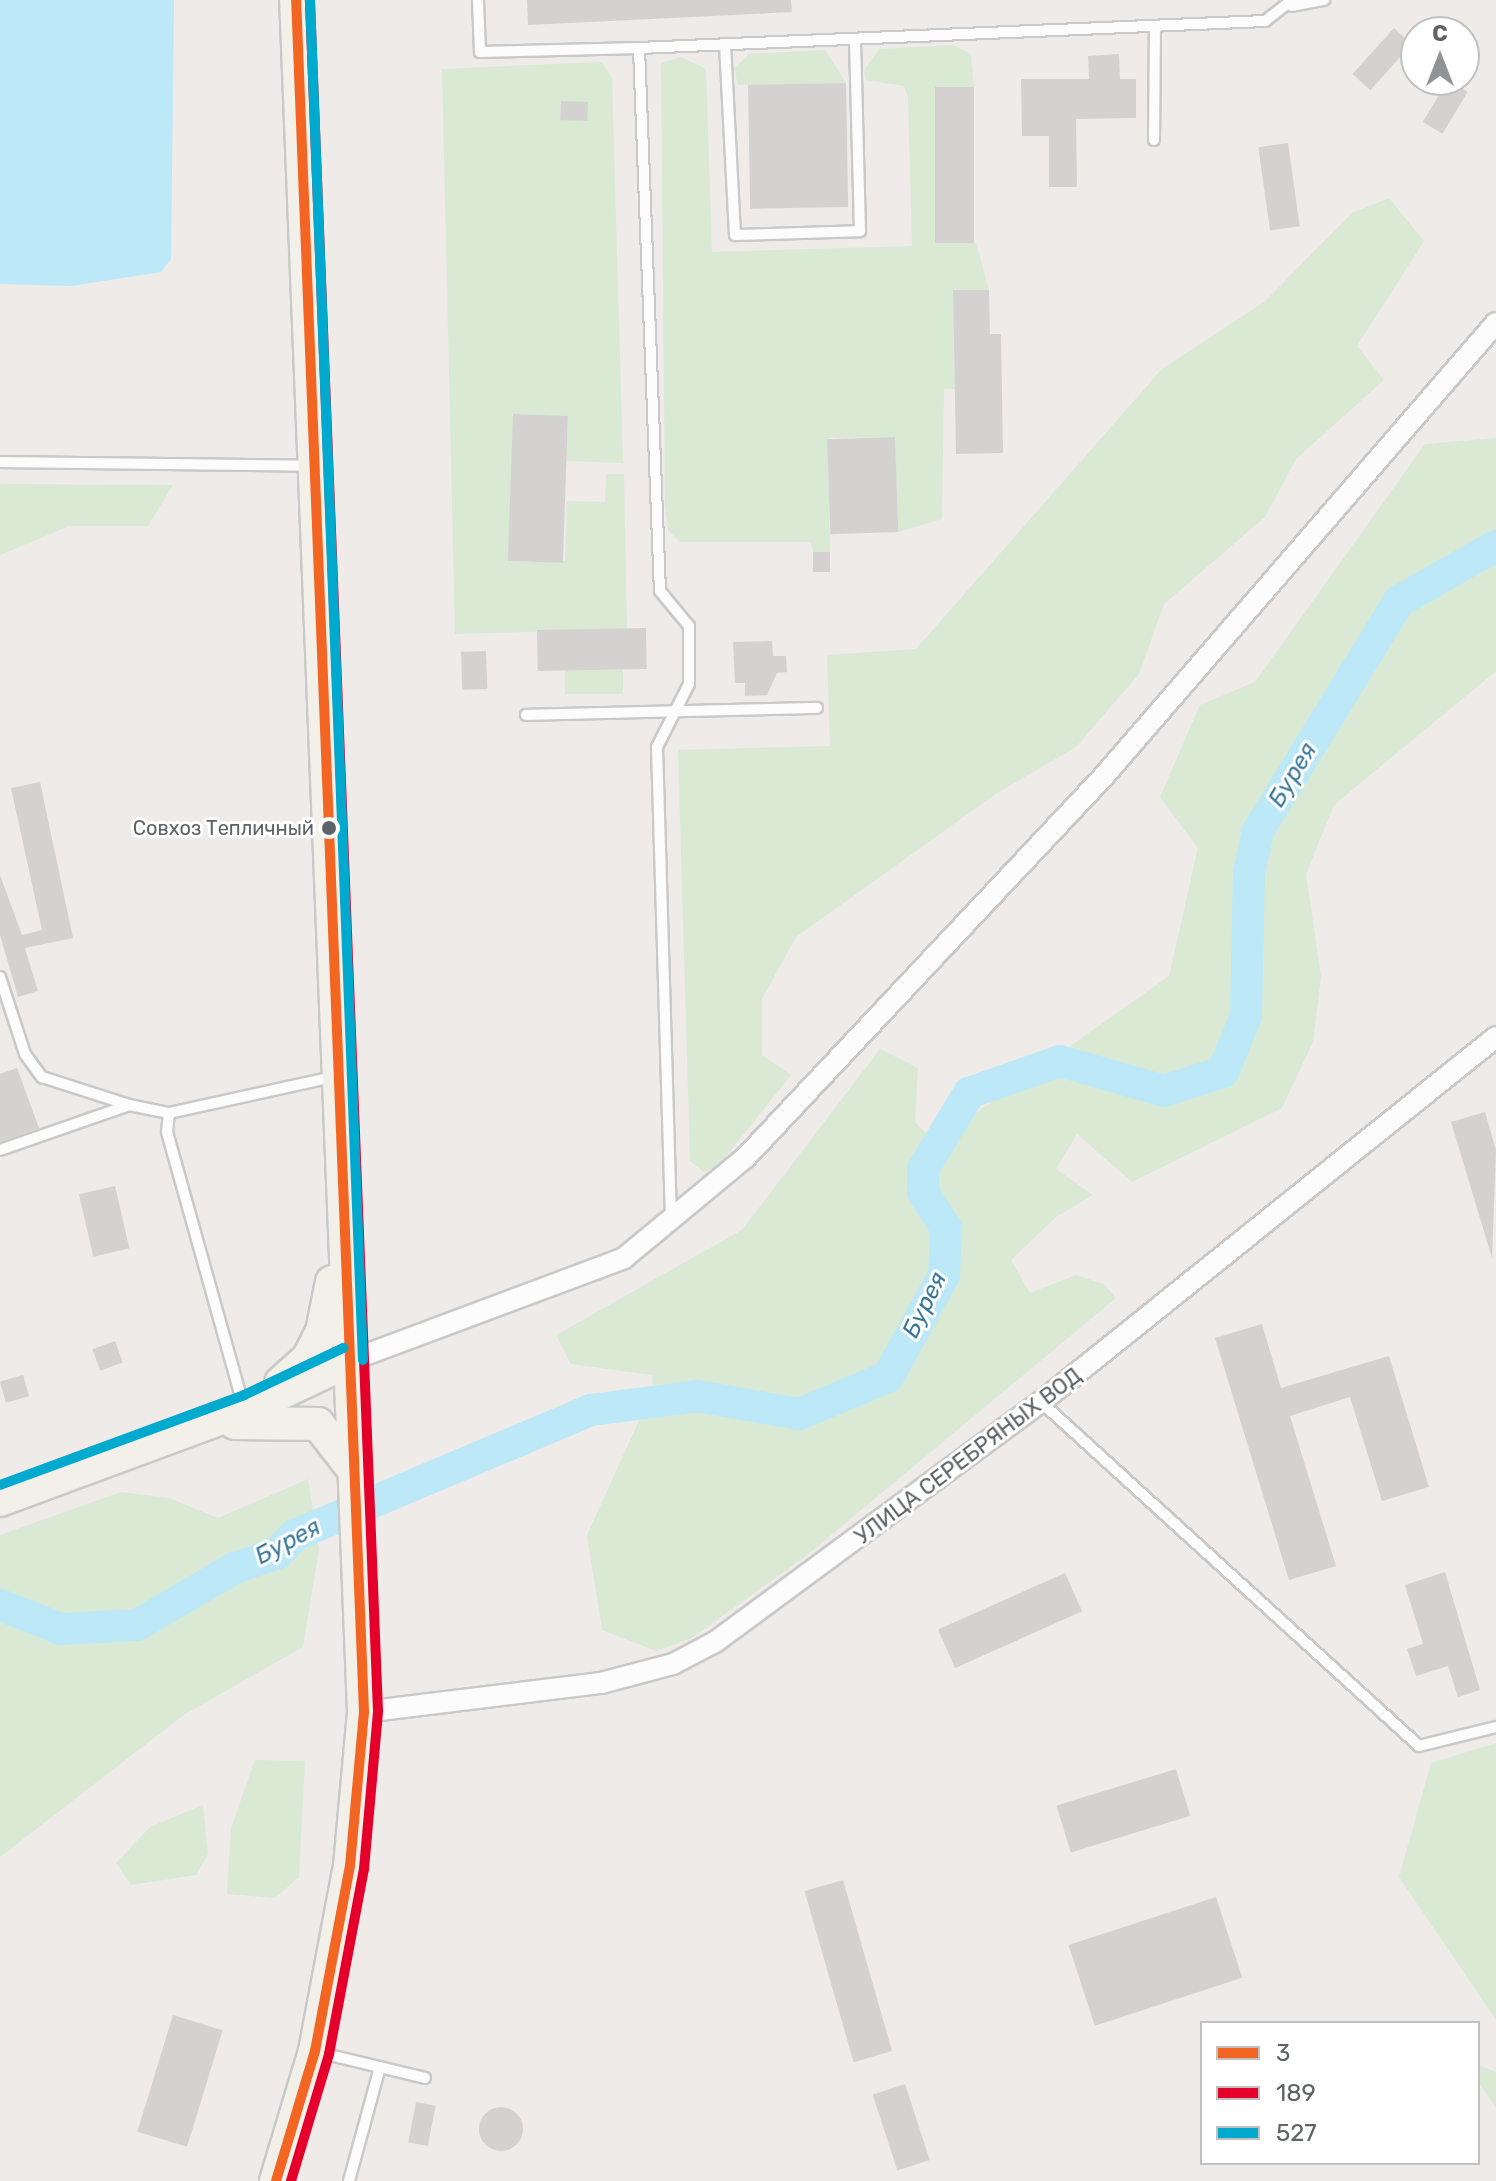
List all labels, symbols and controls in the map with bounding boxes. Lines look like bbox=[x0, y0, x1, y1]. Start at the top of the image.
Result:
north arrow bbox=[1400, 16, 1480, 96]
text: С bbox=[1432, 20, 1448, 47]
water label: Бурея bbox=[1263, 738, 1323, 812]
place label: Совхоз Тепличный bbox=[133, 816, 314, 840]
marker: Совхоз Тепличный bbox=[321, 820, 337, 836]
water label: Бурея bbox=[897, 1267, 953, 1343]
street label: УЛИЦА СЕРЕБРЯНЫХ ВОД bbox=[850, 1362, 1086, 1550]
water label: Бурея bbox=[251, 1513, 325, 1571]
legend bbox=[1200, 2021, 1480, 2165]
text: 3 bbox=[1276, 2039, 1290, 2067]
text: 189 bbox=[1276, 2079, 1316, 2107]
text: 527 bbox=[1276, 2119, 1317, 2147]

